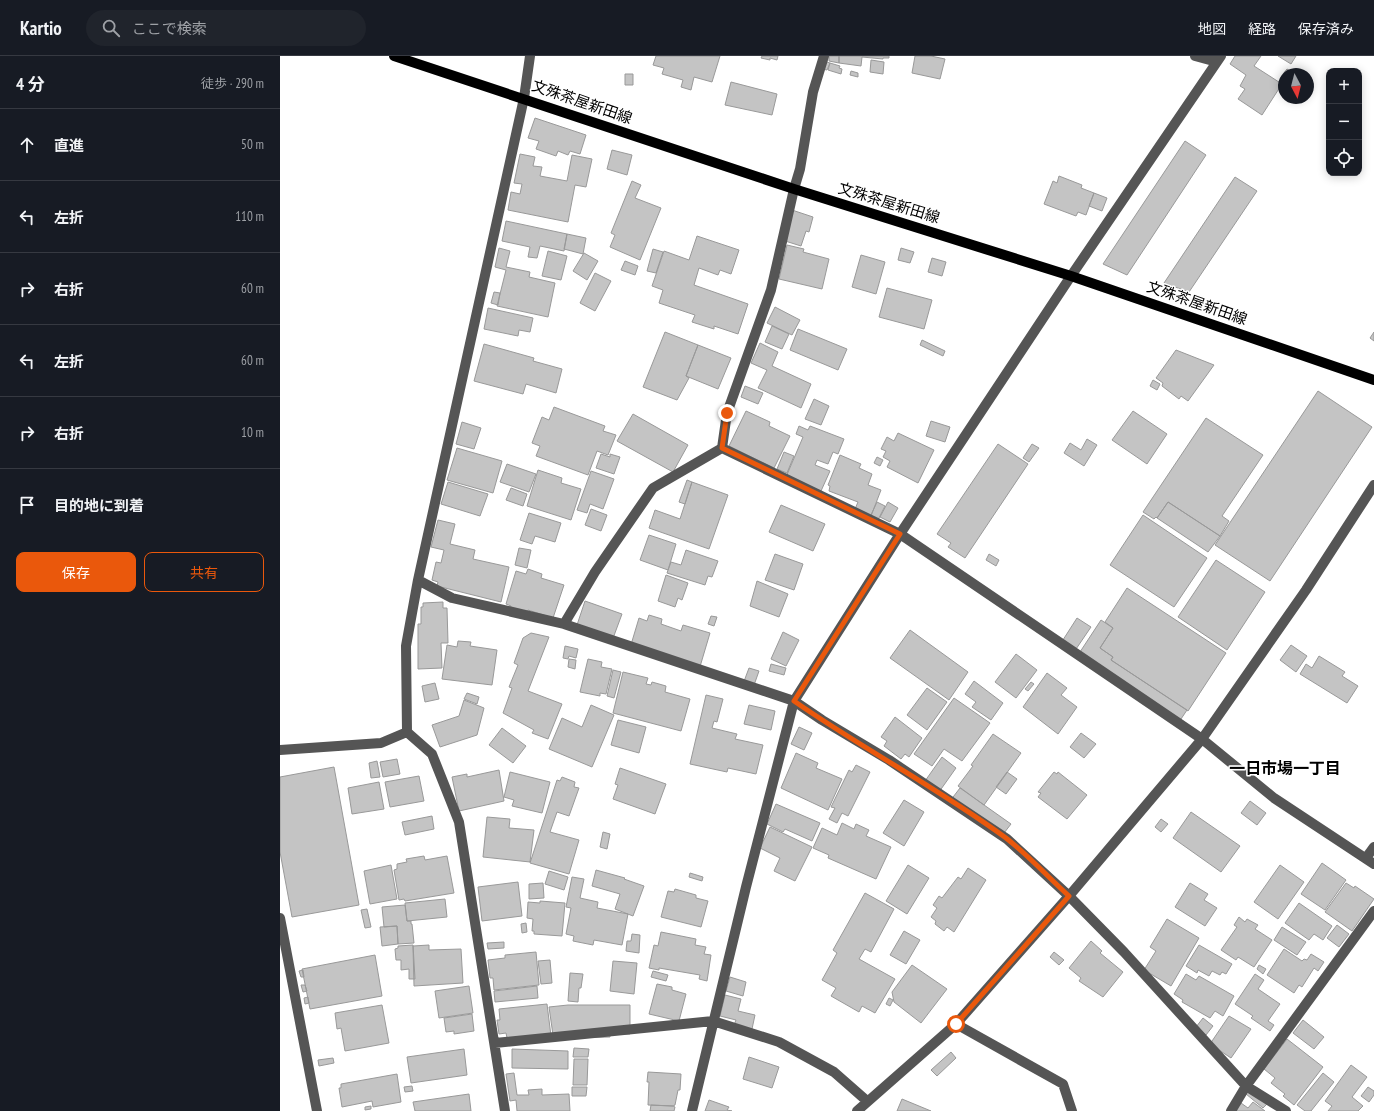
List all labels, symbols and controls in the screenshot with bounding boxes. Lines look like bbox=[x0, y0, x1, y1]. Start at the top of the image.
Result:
search box bbox=[86, 10, 366, 46]
text: Kartio bbox=[20, 16, 62, 40]
icon: search bbox=[100, 17, 122, 39]
text: ここで検索 bbox=[132, 19, 207, 38]
text: 地図 bbox=[1198, 20, 1226, 38]
text: 経路 bbox=[1248, 20, 1276, 38]
text: 保存済み bbox=[1298, 20, 1354, 38]
north arrow bbox=[1278, 68, 1314, 104]
map controls bbox=[1326, 68, 1362, 176]
button: + bbox=[1326, 68, 1362, 104]
text: 4 分 bbox=[16, 73, 45, 95]
text: 徒歩 · 290 m bbox=[201, 75, 264, 92]
street label: 文殊茶屋新田線 bbox=[529, 75, 635, 128]
button: − bbox=[1326, 104, 1362, 140]
icon: ahead bbox=[16, 134, 38, 156]
text: 直進 bbox=[54, 136, 84, 155]
text: 50 m bbox=[241, 136, 264, 153]
button: locate bbox=[1326, 140, 1362, 176]
street label: 文殊茶屋新田線 bbox=[836, 178, 942, 227]
icon: left bbox=[16, 206, 38, 228]
text: 左折 bbox=[54, 208, 84, 227]
text: 110 m bbox=[235, 208, 264, 225]
street label: 文殊茶屋新田線 bbox=[1144, 276, 1250, 329]
icon: right bbox=[16, 278, 38, 300]
text: 右折 bbox=[54, 280, 84, 299]
text: 60 m bbox=[241, 280, 264, 297]
icon: left bbox=[16, 350, 38, 372]
text: 左折 bbox=[54, 352, 84, 371]
text: 60 m bbox=[241, 352, 264, 369]
route end bbox=[718, 404, 736, 422]
icon: right bbox=[16, 422, 38, 444]
text: 右折 bbox=[54, 424, 84, 443]
text: 10 m bbox=[241, 424, 264, 441]
icon: arrive bbox=[16, 494, 38, 516]
text: 目的地に到着 bbox=[54, 496, 144, 515]
button: 保存 bbox=[16, 552, 136, 592]
button: 共有 bbox=[144, 552, 264, 592]
district label: 一日市場一丁目 bbox=[1229, 758, 1341, 778]
route start bbox=[947, 1015, 965, 1033]

